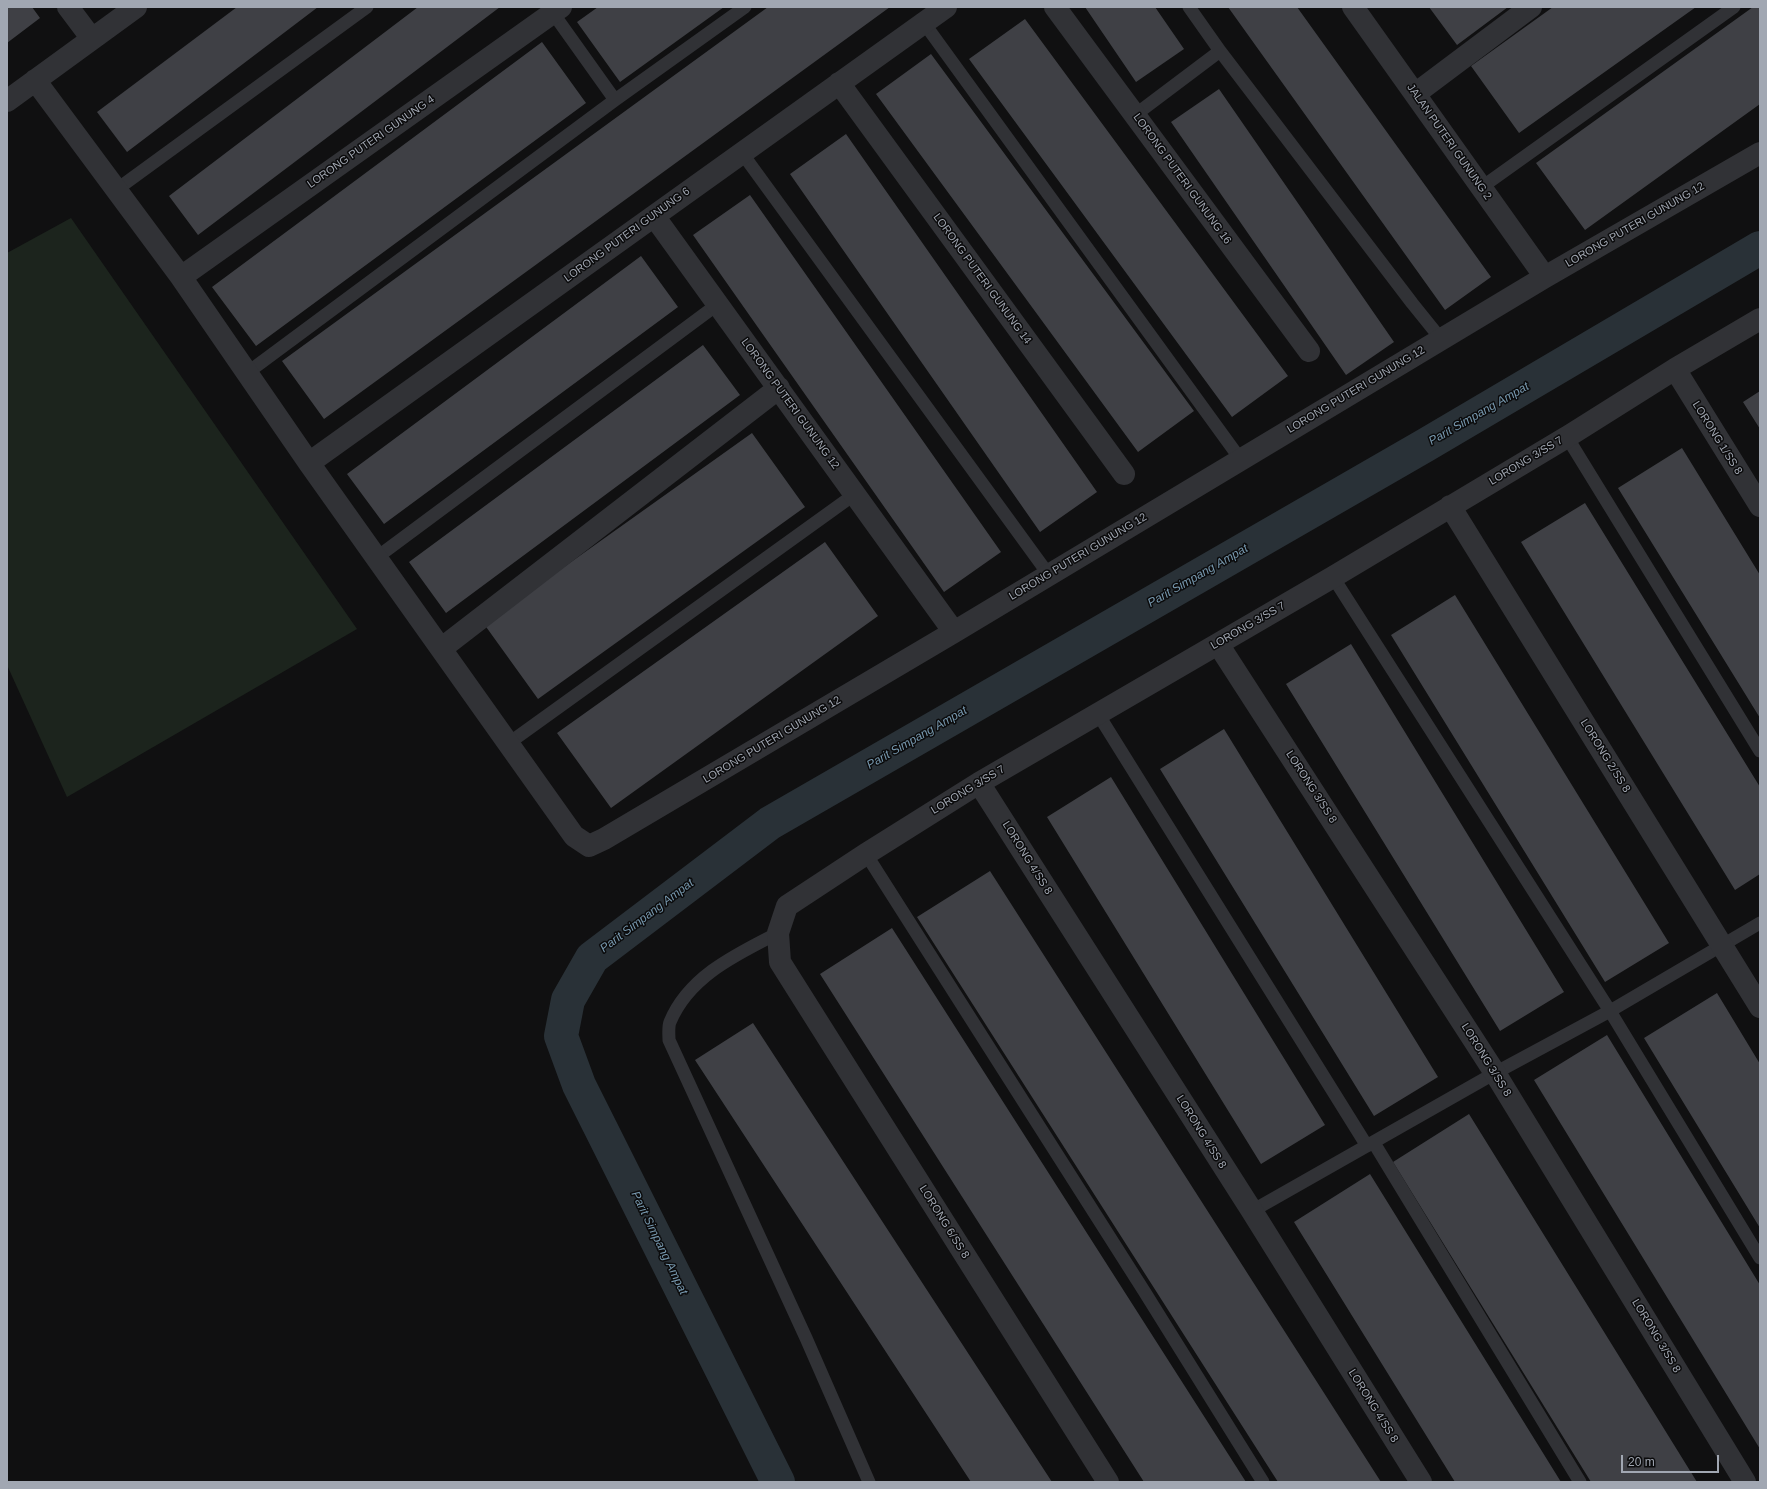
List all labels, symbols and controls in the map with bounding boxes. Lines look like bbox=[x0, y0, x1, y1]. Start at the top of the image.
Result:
street label: JALAN PUTERI GUNUNG 2 bbox=[1404, 81, 1494, 203]
street label: LORONG PUTERI GUNUNG 4 bbox=[305, 93, 437, 191]
street label: LORONG PUTERI GUNUNG 16 bbox=[1130, 111, 1234, 247]
street label: LORONG PUTERI GUNUNG 12 bbox=[1563, 180, 1707, 270]
street label: LORONG PUTERI GUNUNG 6 bbox=[562, 185, 692, 285]
street label: LORONG PUTERI GUNUNG 14 bbox=[930, 211, 1034, 347]
street label: LORONG PUTERI GUNUNG 12 bbox=[738, 336, 842, 472]
street label: LORONG PUTERI GUNUNG 12 bbox=[1285, 344, 1427, 436]
water label: Parit Simpang Ampat bbox=[1426, 379, 1532, 449]
street label: LORONG 1/SS 8 bbox=[1689, 399, 1745, 477]
street label: LORONG 3/SS 7 bbox=[1487, 434, 1565, 488]
street label: LORONG PUTERI GUNUNG 12 bbox=[1007, 511, 1149, 603]
water label: Parit Simpang Ampat bbox=[1145, 541, 1251, 611]
street label: LORONG 3/SS 7 bbox=[1208, 599, 1288, 653]
street label: LORONG PUTERI GUNUNG 12 bbox=[701, 694, 843, 786]
water label: Parit Simpang Ampat bbox=[864, 703, 970, 773]
street label: LORONG 2/SS 8 bbox=[1577, 717, 1633, 795]
street label: LORONG 3/SS 8 bbox=[1283, 748, 1339, 826]
street label: LORONG 3/SS 7 bbox=[929, 763, 1007, 817]
street label: LORONG 4/SS 8 bbox=[999, 819, 1055, 897]
water label: Parit Simpang Ampat bbox=[597, 876, 697, 956]
street label: LORONG 3/SS 8 bbox=[1458, 1021, 1514, 1099]
street label: LORONG 4/SS 8 bbox=[1173, 1093, 1229, 1171]
street label: LORONG 6/SS 8 bbox=[916, 1183, 972, 1261]
water label: Parit Simpang Ampat bbox=[628, 1189, 690, 1297]
street label: LORONG 3/SS 8 bbox=[1629, 1297, 1683, 1375]
street label: LORONG 4/SS 8 bbox=[1345, 1367, 1401, 1445]
scale bar bbox=[1623, 1447, 1721, 1473]
text: 20 m bbox=[1628, 1455, 1655, 1469]

